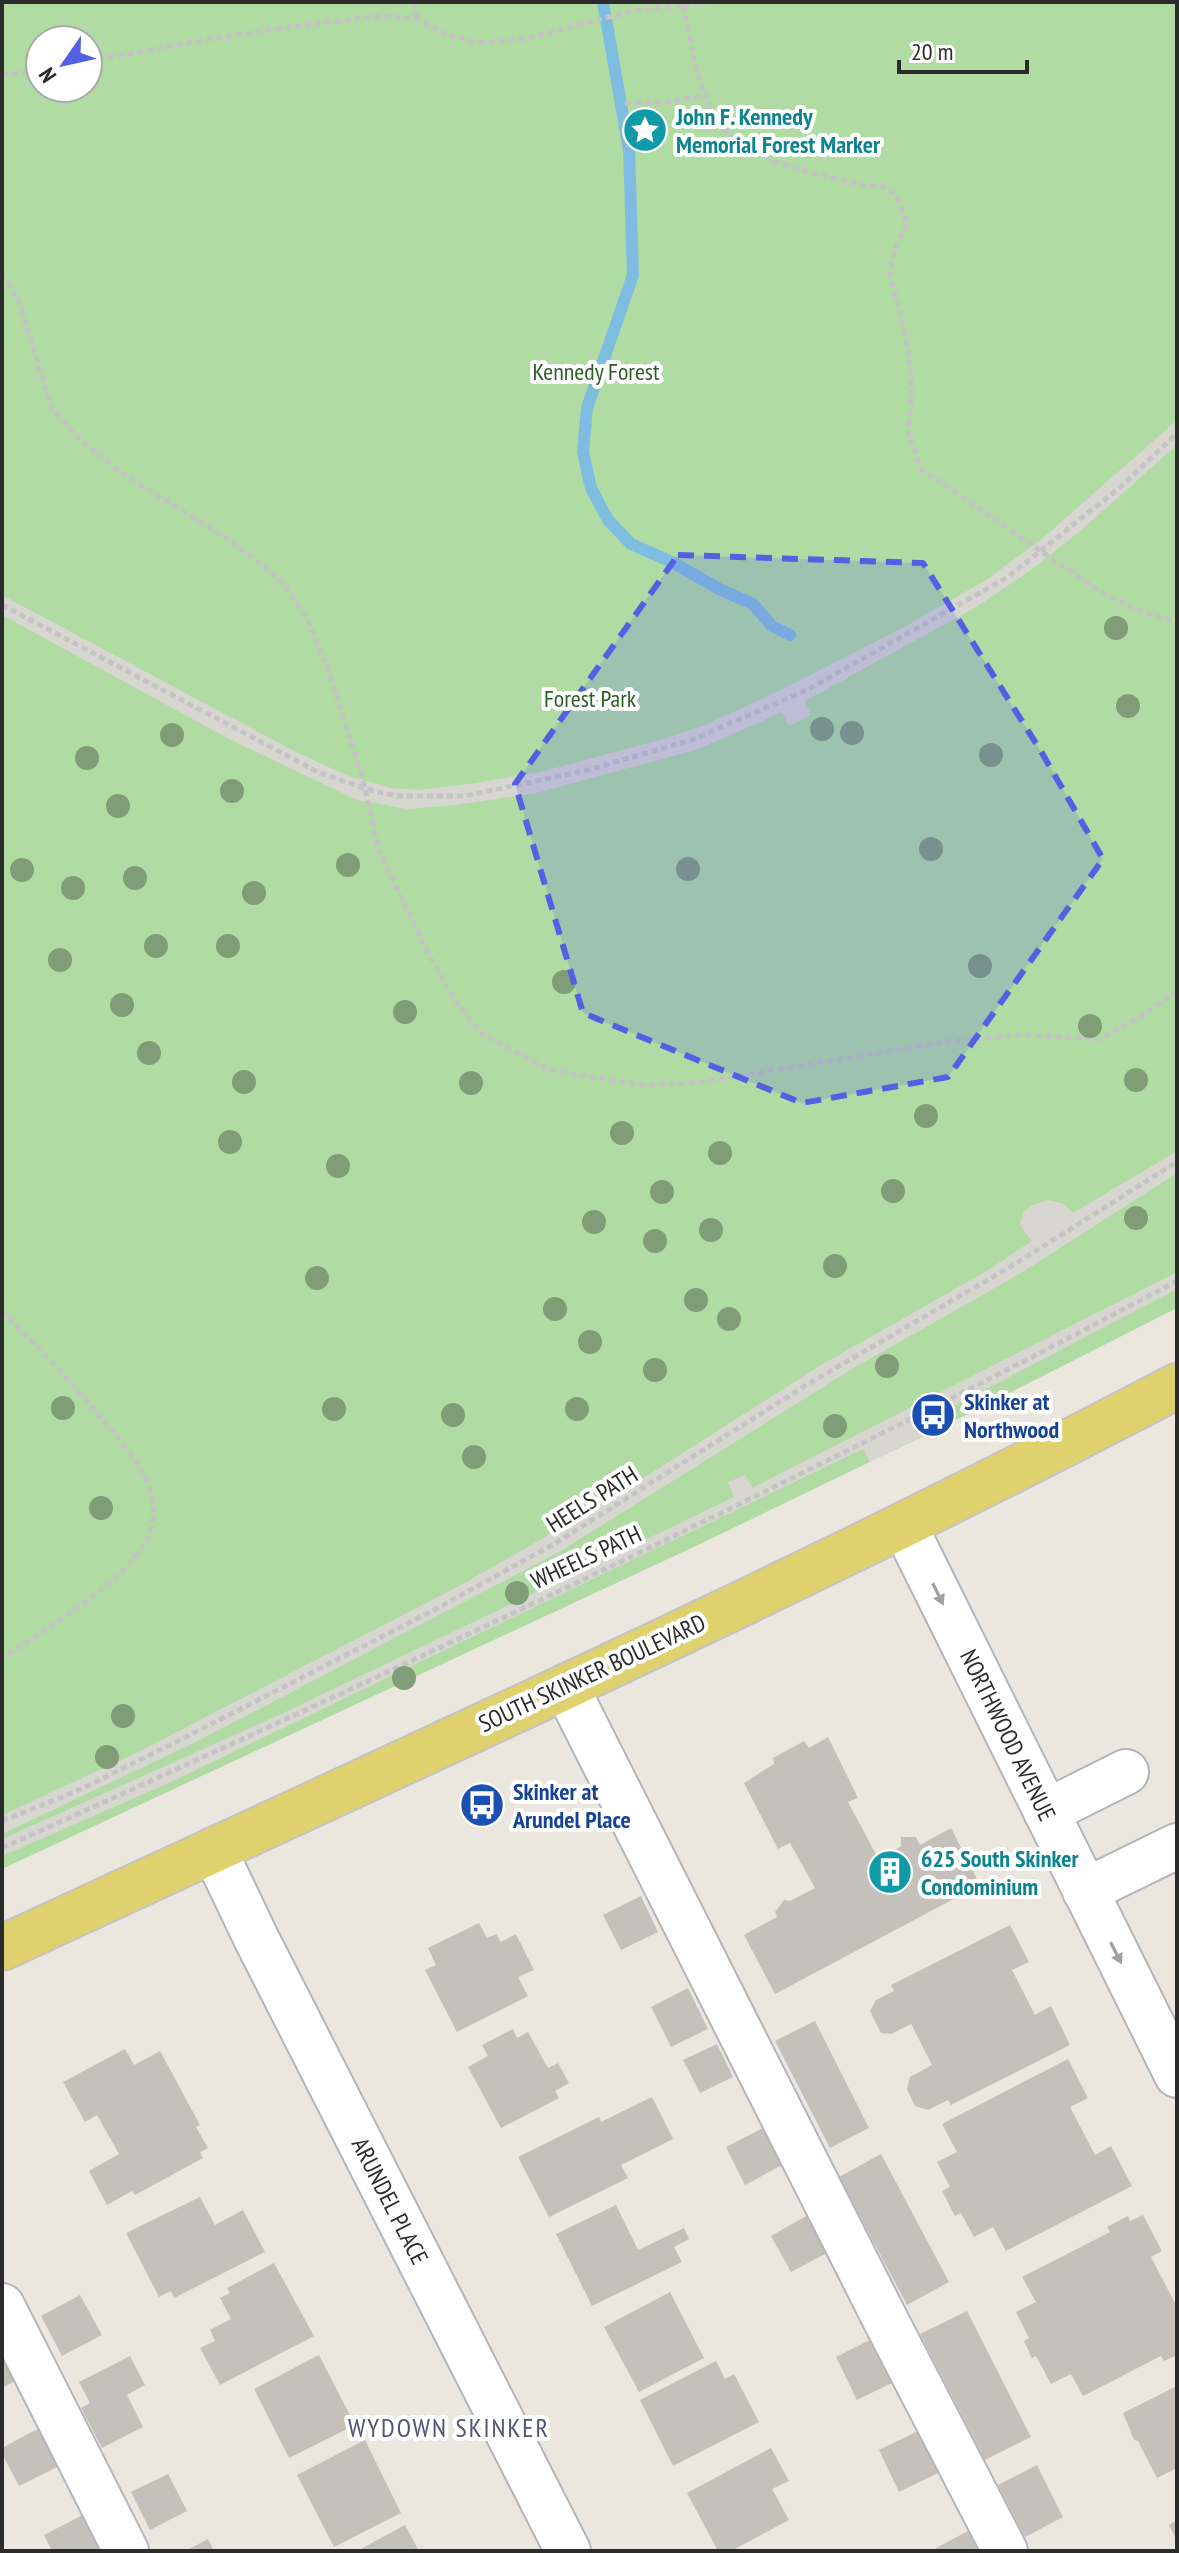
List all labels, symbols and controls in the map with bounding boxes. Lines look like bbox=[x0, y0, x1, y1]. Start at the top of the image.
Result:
north arrow bbox=[24, 24, 104, 104]
scale bar bbox=[899, 24, 1027, 74]
text: 20 m bbox=[911, 36, 953, 67]
text: N bbox=[32, 62, 62, 88]
place label: John F. Kennedy Memorial Forest Marker bbox=[675, 101, 881, 160]
place icon: John F. Kennedy Memorial Forest Marker bbox=[621, 106, 669, 154]
park label: Kennedy Forest bbox=[532, 356, 660, 387]
park label: Forest Park bbox=[544, 683, 637, 714]
place label: Skinker at Northwood bbox=[964, 1386, 1059, 1445]
bus stop icon: Skinker at Northwood bbox=[909, 1391, 957, 1439]
street label: HEELS PATH bbox=[541, 1459, 643, 1539]
street label: WHEELS PATH bbox=[526, 1518, 646, 1596]
one-way arrow bbox=[931, 1583, 945, 1606]
street label: SOUTH SKINKER BOULEVARD bbox=[474, 1607, 710, 1739]
street label: NORTHWOOD AVENUE bbox=[953, 1644, 1063, 1826]
place label: Skinker at Arundel Place bbox=[512, 1776, 631, 1835]
bus stop icon: Skinker at Arundel Place bbox=[458, 1781, 506, 1829]
place label: 625 South Skinker Condominium bbox=[921, 1843, 1079, 1902]
building icon: 625 South Skinker Condominium bbox=[866, 1848, 914, 1896]
one-way arrow bbox=[1109, 1941, 1122, 1964]
street label: ARUNDEL PLACE bbox=[345, 2132, 435, 2270]
district label: WYDOWN SKINKER bbox=[348, 2411, 550, 2444]

